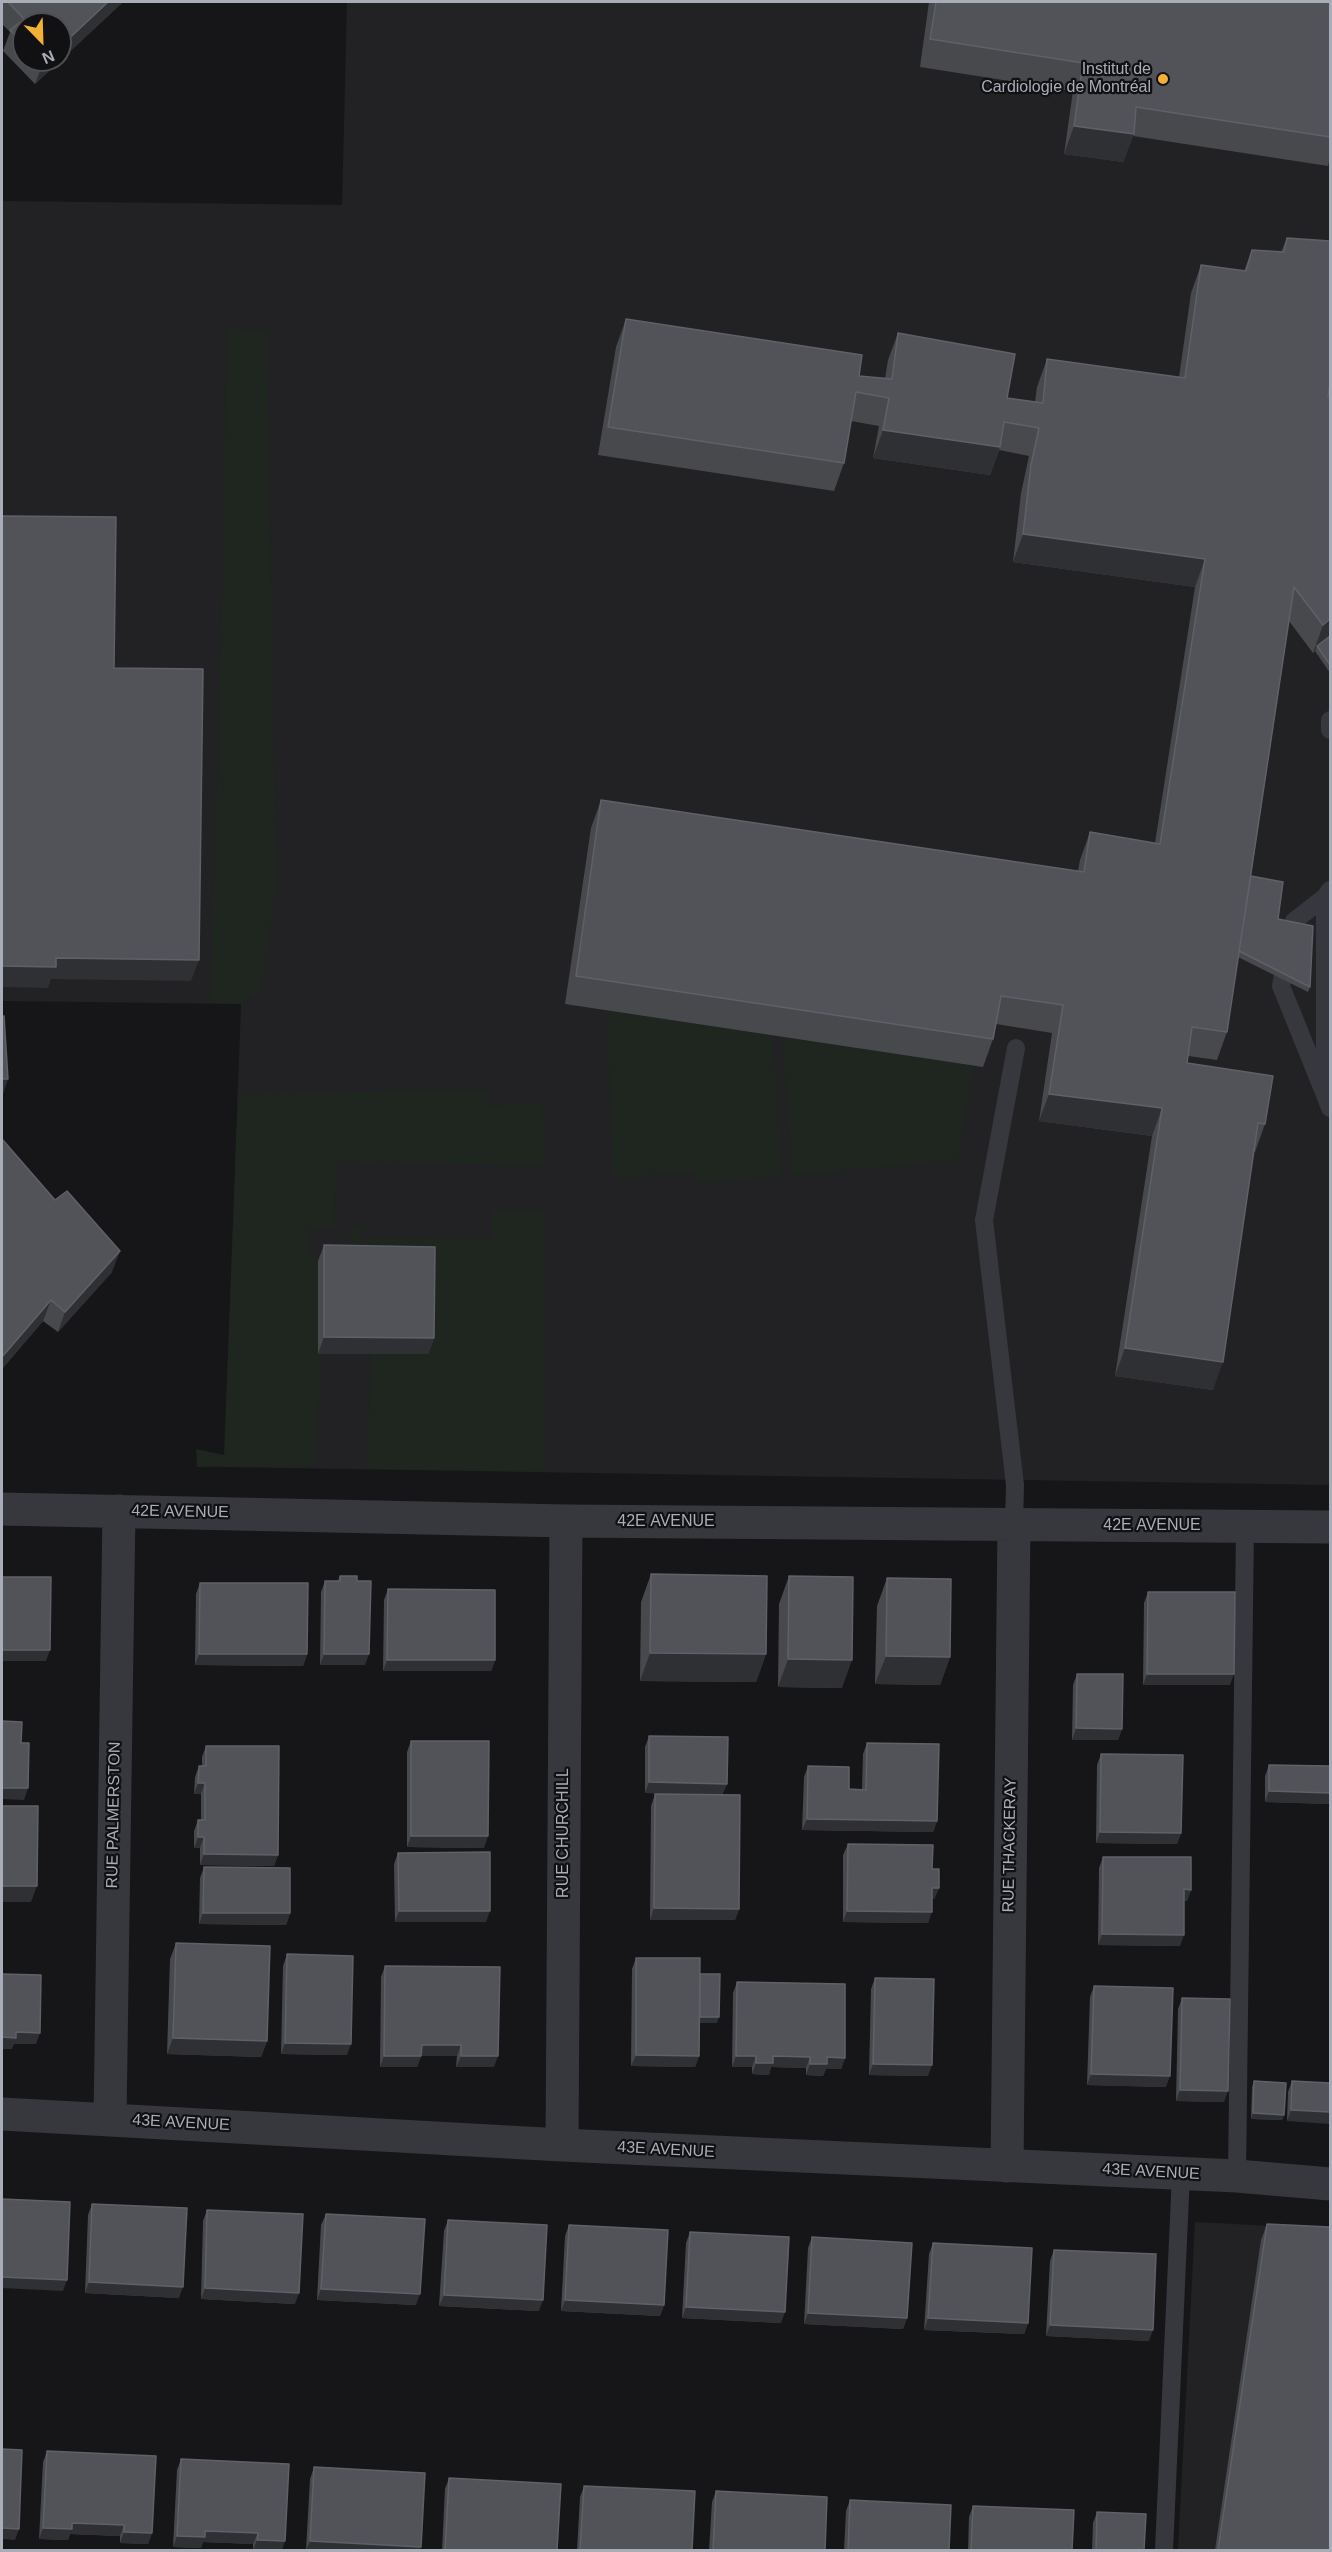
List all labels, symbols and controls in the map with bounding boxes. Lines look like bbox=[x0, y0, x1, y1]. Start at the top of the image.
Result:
north arrow bbox=[12, 12, 72, 72]
text: N bbox=[40, 47, 57, 67]
place label: Institut de Cardiologie de Montréal bbox=[981, 60, 1151, 98]
marker: Institut de Cardiologie de Montréal bbox=[1156, 72, 1170, 86]
street label: 42E AVENUE bbox=[131, 1502, 229, 1522]
street label: 42E AVENUE bbox=[617, 1512, 715, 1532]
street label: 42E AVENUE bbox=[1103, 1516, 1201, 1536]
street label: RUE PALMERSTON bbox=[103, 1741, 125, 1889]
street label: RUE CHURCHILL bbox=[554, 1768, 574, 1898]
street label: RUE THACKERAY bbox=[999, 1777, 1021, 1913]
street label: 43E AVENUE bbox=[132, 2111, 230, 2135]
street label: 43E AVENUE bbox=[617, 2138, 715, 2162]
street label: 43E AVENUE bbox=[1102, 2160, 1200, 2184]

